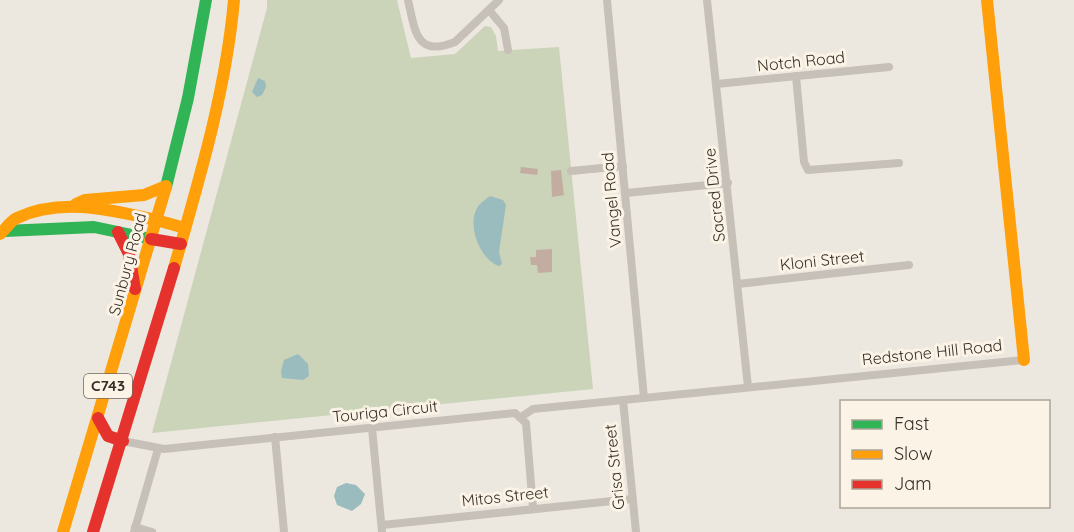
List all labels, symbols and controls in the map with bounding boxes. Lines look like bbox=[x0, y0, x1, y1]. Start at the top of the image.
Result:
street label: Notch Road bbox=[756, 46, 846, 76]
street label: Sacred Drive bbox=[699, 147, 729, 243]
street label: Vangel Road bbox=[597, 151, 625, 249]
street label: Sunbury Road bbox=[104, 210, 150, 318]
street label: Kloni Street bbox=[779, 246, 865, 274]
street label: Redstone Hill Road bbox=[861, 335, 1003, 369]
road number: C743 bbox=[84, 374, 132, 398]
street label: Touriga Circuit bbox=[331, 396, 439, 426]
legend bbox=[840, 400, 1050, 508]
text: Fast bbox=[894, 412, 929, 435]
street label: Grisa Street bbox=[600, 423, 628, 511]
text: Slow bbox=[894, 442, 932, 465]
text: Jam bbox=[894, 472, 932, 495]
street label: Mitos Street bbox=[461, 481, 549, 511]

